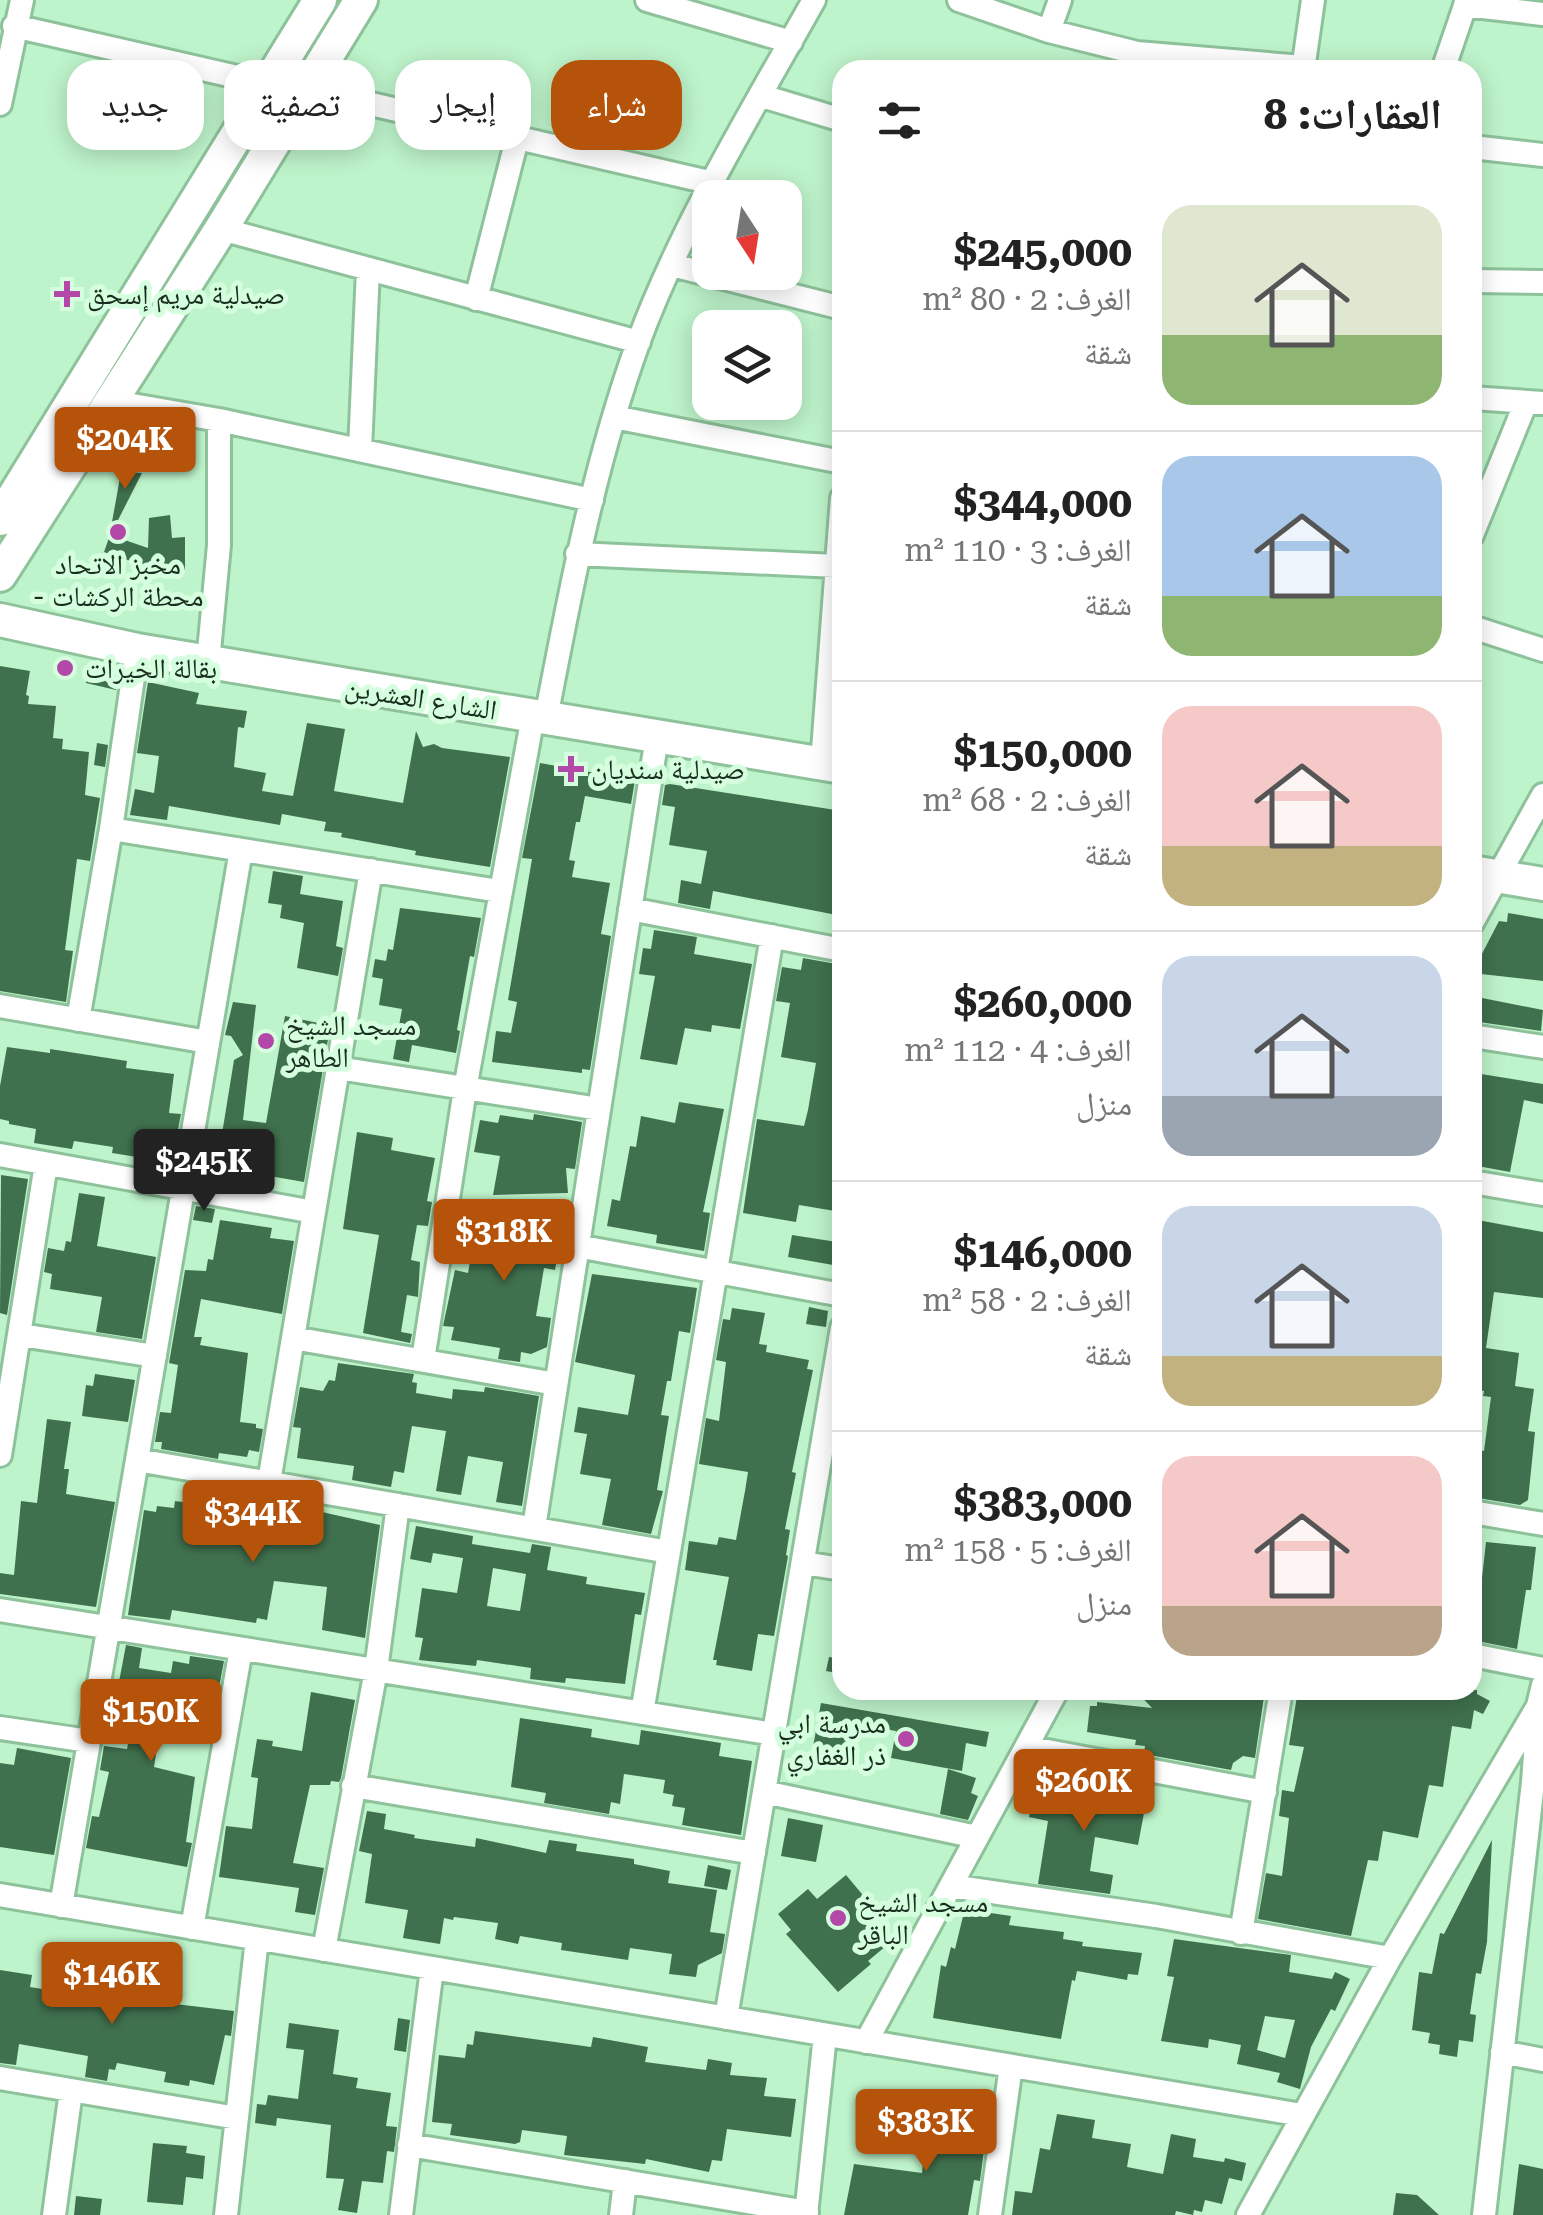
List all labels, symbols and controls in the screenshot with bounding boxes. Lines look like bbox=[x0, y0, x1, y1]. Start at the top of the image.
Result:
chip: جديد bbox=[67, 60, 204, 150]
chip: تصفية bbox=[224, 60, 375, 150]
chip: إيجار bbox=[395, 60, 531, 150]
chip: شراء bbox=[551, 60, 682, 150]
text: العقارات: 8 bbox=[1264, 90, 1442, 139]
icon: filters bbox=[872, 93, 927, 148]
north arrow bbox=[692, 180, 802, 290]
map controls bbox=[692, 180, 802, 420]
text: $245,000 bbox=[954, 227, 1132, 276]
icon: home bbox=[1242, 245, 1362, 365]
place label: صيدلية مريم إسحق bbox=[87, 278, 285, 313]
text: الغرف: 2 · 80 m² bbox=[922, 280, 1132, 318]
marker: صيدلية مريم إسحق bbox=[56, 283, 78, 305]
button: layers bbox=[692, 310, 802, 420]
text: شقة bbox=[1084, 334, 1132, 372]
pin: $204K bbox=[55, 407, 195, 492]
text: $204K bbox=[77, 420, 173, 458]
text: $344,000 bbox=[954, 478, 1132, 527]
icon: home bbox=[1242, 496, 1362, 616]
marker: مخبز الاتحاد - محطة الركشات bbox=[107, 521, 129, 543]
text: الغرف: 3 · 110 m² bbox=[904, 531, 1132, 569]
place label: مخبز الاتحاد - محطة الركشات bbox=[32, 548, 204, 613]
text: شقة bbox=[1084, 585, 1132, 623]
place label: بقالة الخيرات bbox=[85, 652, 217, 685]
marker: بقالة الخيرات bbox=[54, 657, 76, 679]
street label: الشارع العشرين bbox=[343, 670, 499, 728]
text: $150,000 bbox=[954, 728, 1132, 777]
icon: home bbox=[1242, 746, 1362, 866]
place label: صيدلية سنديان bbox=[591, 753, 745, 786]
marker: صيدلية سنديان bbox=[560, 758, 582, 780]
text: الغرف: 2 · 68 m² bbox=[922, 781, 1132, 819]
text: شقة bbox=[1084, 835, 1132, 873]
text: $260,000 bbox=[954, 978, 1132, 1027]
icon: home bbox=[1242, 996, 1362, 1116]
place label: مسجد الشيخ الطاهر bbox=[285, 1009, 416, 1074]
marker: مسجد الشيخ الطاهر bbox=[255, 1030, 277, 1052]
text: الغرف: 4 · 112 m² bbox=[904, 1031, 1132, 1069]
text: منزل bbox=[1076, 1085, 1132, 1123]
pin: $245K bbox=[134, 1129, 274, 1214]
text: $245K bbox=[156, 1142, 252, 1180]
pin: $318K bbox=[434, 1199, 574, 1284]
text: $318K bbox=[456, 1212, 552, 1250]
text: $146,000 bbox=[954, 1228, 1132, 1277]
icon: home bbox=[1242, 1246, 1362, 1366]
text: الغرف: 2 · 58 m² bbox=[922, 1281, 1132, 1319]
text: شقة bbox=[1084, 1335, 1132, 1373]
text: $383,000 bbox=[954, 1478, 1132, 1527]
pin: $344K bbox=[183, 1480, 323, 1565]
text: $344K bbox=[205, 1493, 301, 1531]
icon: home bbox=[1242, 1496, 1362, 1616]
text: الغرف: 5 · 158 m² bbox=[904, 1531, 1132, 1569]
text: منزل bbox=[1076, 1585, 1132, 1623]
pin: $150K bbox=[81, 1679, 221, 1764]
text: $150K bbox=[103, 1692, 199, 1730]
place label: مدرسة ابي ذر الغفاري bbox=[777, 1707, 886, 1778]
marker: مدرسة ابي ذر الغفاري bbox=[895, 1728, 917, 1750]
pin: $260K bbox=[1014, 1749, 1154, 1834]
text: $260K bbox=[1036, 1762, 1132, 1800]
place label: مسجد الشيخ الباقر bbox=[857, 1886, 988, 1951]
marker: مسجد الشيخ الباقر bbox=[827, 1907, 849, 1929]
pin: $146K bbox=[42, 1942, 182, 2027]
text: $146K bbox=[64, 1955, 160, 1993]
pin: $383K bbox=[856, 2089, 996, 2174]
text: $383K bbox=[878, 2102, 974, 2140]

